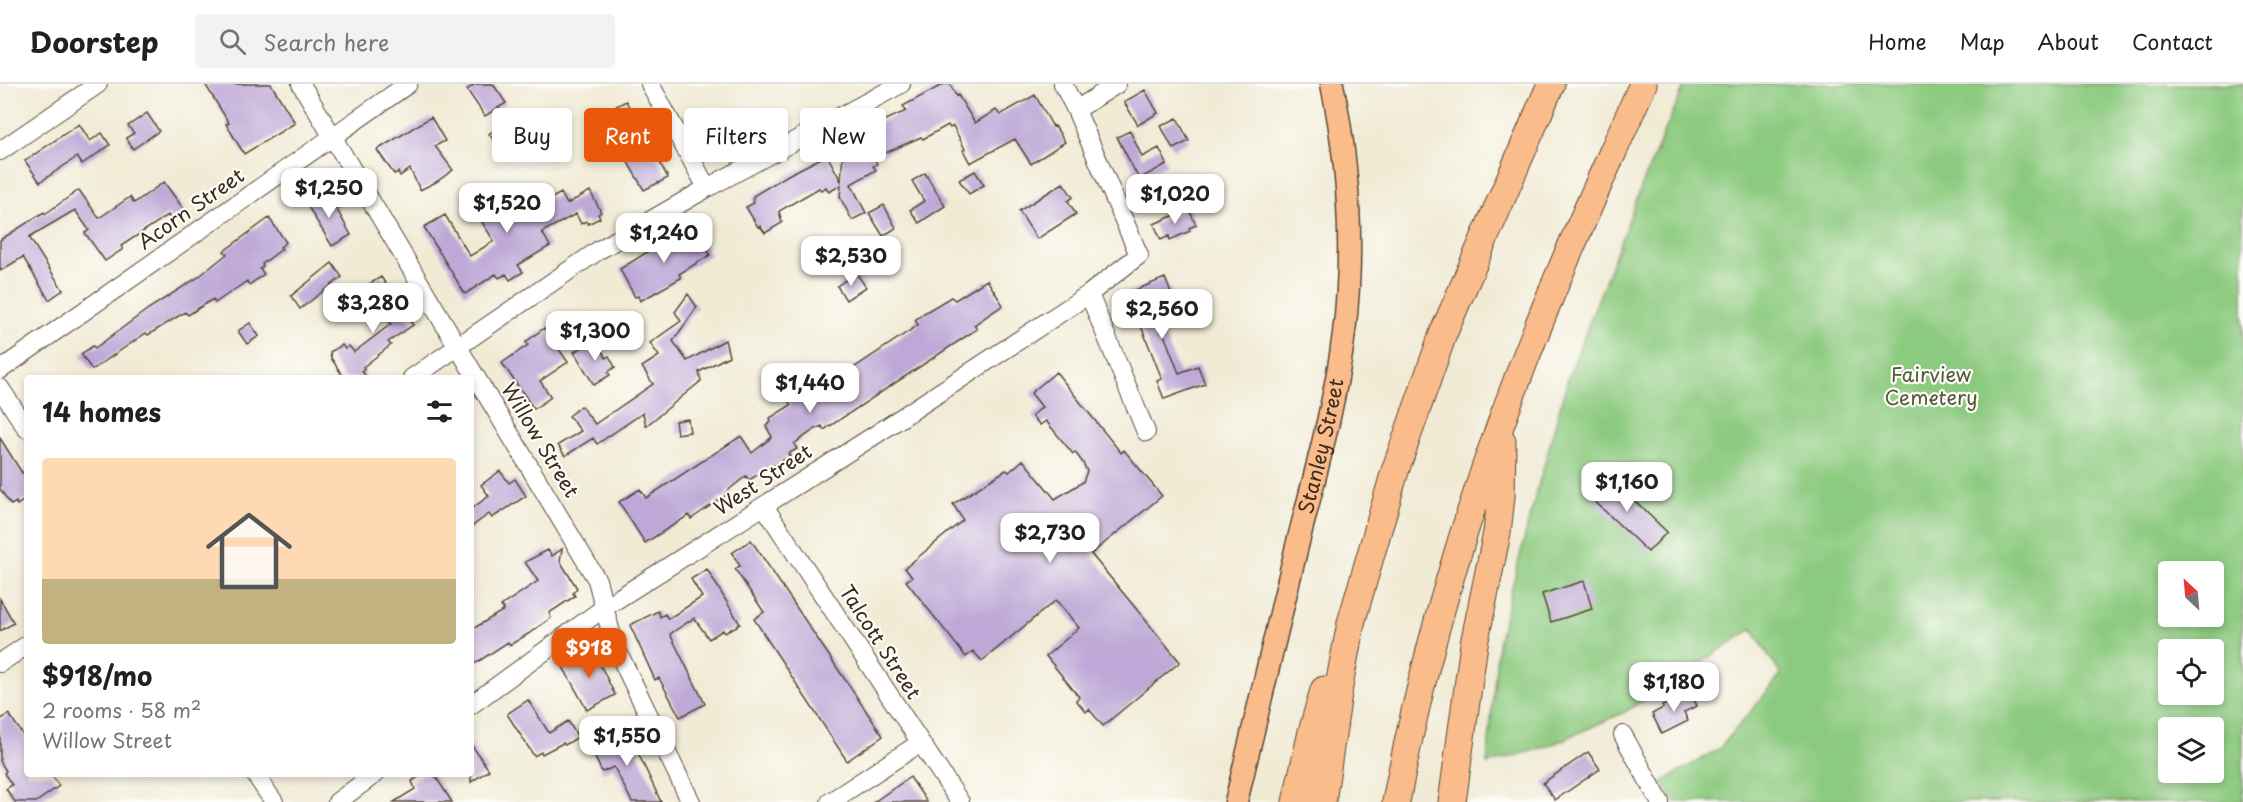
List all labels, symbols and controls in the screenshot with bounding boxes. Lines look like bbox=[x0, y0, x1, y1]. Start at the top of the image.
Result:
search box bbox=[195, 14, 615, 68]
text: Doorstep bbox=[30, 20, 159, 63]
icon: search bbox=[216, 25, 249, 58]
text: Search here bbox=[264, 25, 389, 58]
text: Home bbox=[1868, 25, 1927, 57]
text: Map bbox=[1960, 25, 2005, 57]
text: About bbox=[2038, 25, 2099, 57]
text: Contact bbox=[2132, 25, 2213, 57]
chip: Buy bbox=[492, 108, 572, 162]
chip: Rent bbox=[584, 108, 672, 162]
chip: Filters bbox=[684, 108, 788, 162]
chip: New bbox=[800, 108, 886, 162]
street label: Acorn Street bbox=[131, 160, 250, 256]
pin: $1,250 bbox=[280, 168, 378, 219]
text: $1,250 bbox=[295, 172, 363, 202]
pin: $1,020 bbox=[1126, 174, 1224, 225]
text: $1,020 bbox=[1140, 178, 1210, 208]
pin: $1,520 bbox=[458, 183, 556, 234]
text: $1,520 bbox=[473, 187, 541, 217]
pin: $1,240 bbox=[615, 213, 713, 264]
text: $1,240 bbox=[630, 217, 698, 247]
pin: $2,530 bbox=[802, 236, 900, 287]
text: $2,530 bbox=[815, 240, 887, 270]
pin: $3,280 bbox=[324, 283, 422, 334]
text: $3,280 bbox=[337, 287, 409, 317]
pin: $2,560 bbox=[1113, 289, 1211, 340]
text: $2,560 bbox=[1126, 293, 1198, 323]
pin: $1,300 bbox=[546, 311, 644, 362]
text: $1,300 bbox=[560, 315, 630, 345]
park label: Fairview Cemetery bbox=[1884, 359, 1978, 412]
pin: $1,440 bbox=[761, 363, 859, 414]
text: $1,440 bbox=[775, 367, 845, 397]
street label: Willow Street bbox=[495, 376, 587, 503]
street label: Stanley Street bbox=[1290, 376, 1351, 517]
text: 14 homes bbox=[42, 392, 161, 431]
icon: filters bbox=[423, 395, 456, 428]
street label: West Street bbox=[707, 436, 818, 522]
pin: $1,160 bbox=[1578, 462, 1676, 513]
text: $1,160 bbox=[1595, 466, 1659, 496]
icon: home bbox=[195, 497, 303, 605]
pin: $2,730 bbox=[1001, 513, 1099, 564]
text: $2,730 bbox=[1014, 517, 1086, 547]
north arrow bbox=[2158, 561, 2224, 627]
map controls bbox=[2158, 561, 2224, 783]
street label: Talcott Street bbox=[833, 578, 929, 705]
pin: $918 bbox=[553, 628, 625, 679]
text: $918 bbox=[566, 632, 612, 662]
button: locate bbox=[2158, 639, 2224, 705]
text: $918/mo bbox=[42, 656, 152, 695]
pin: $1,180 bbox=[1625, 662, 1723, 713]
text: $1,180 bbox=[1643, 666, 1705, 696]
text: 2 rooms · 58 m² bbox=[42, 695, 201, 725]
pin: $1,550 bbox=[578, 716, 676, 767]
button: layers bbox=[2158, 717, 2224, 783]
text: $1,550 bbox=[593, 720, 661, 750]
text: Willow Street bbox=[42, 725, 172, 755]

